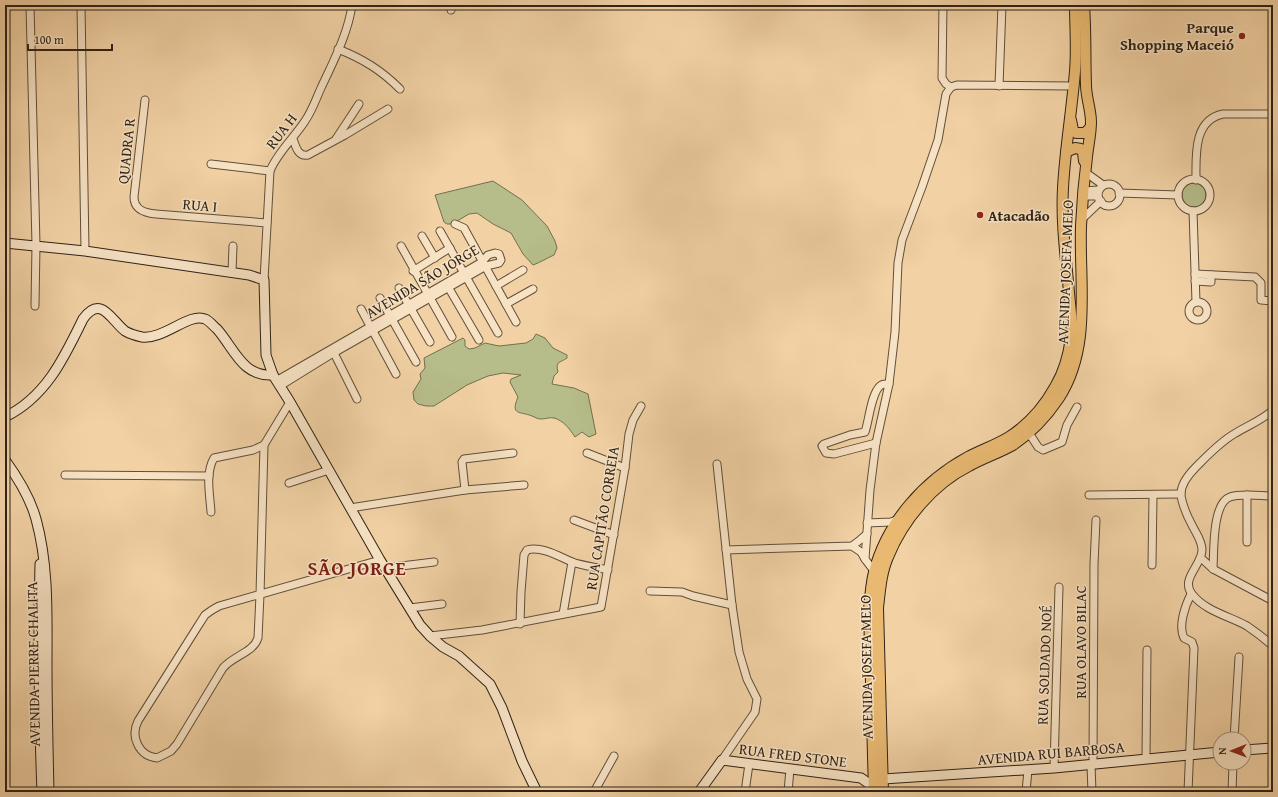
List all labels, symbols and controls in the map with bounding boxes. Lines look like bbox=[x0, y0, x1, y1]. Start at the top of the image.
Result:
place label: Parque Shopping Maceió bbox=[1120, 17, 1234, 55]
scale bar bbox=[28, 26, 112, 52]
text: 100 m bbox=[34, 31, 64, 48]
marker: Parque Shopping Maceió bbox=[1237, 31, 1247, 41]
street label: RUA H bbox=[261, 109, 301, 153]
street label: QUADRA R bbox=[112, 117, 140, 185]
street label: RUA I bbox=[182, 193, 218, 217]
street label: AVENIDA JOSEFA MELO bbox=[1052, 199, 1078, 345]
place label: Atacadão bbox=[988, 205, 1050, 226]
marker: Atacadão bbox=[975, 210, 985, 220]
street label: AVENIDA SÃO JORGE bbox=[361, 239, 483, 323]
street label: RUA CAPITÃO CORREIA bbox=[580, 445, 624, 591]
district label: SÃO JORGE bbox=[307, 554, 407, 582]
street label: AVENIDA PIERRE CHALITA bbox=[21, 581, 45, 747]
street label: RUA OLAVO BILAC bbox=[1070, 585, 1091, 699]
street label: AVENIDA JOSEFA MELO bbox=[854, 595, 878, 739]
street label: RUA SOLDADO NOÉ bbox=[1031, 604, 1057, 725]
north arrow bbox=[1212, 731, 1252, 771]
street label: AVENIDA RUI BARBOSA bbox=[977, 736, 1125, 770]
street label: RUA FRED STONE bbox=[738, 738, 848, 772]
text: N bbox=[1214, 747, 1230, 755]

